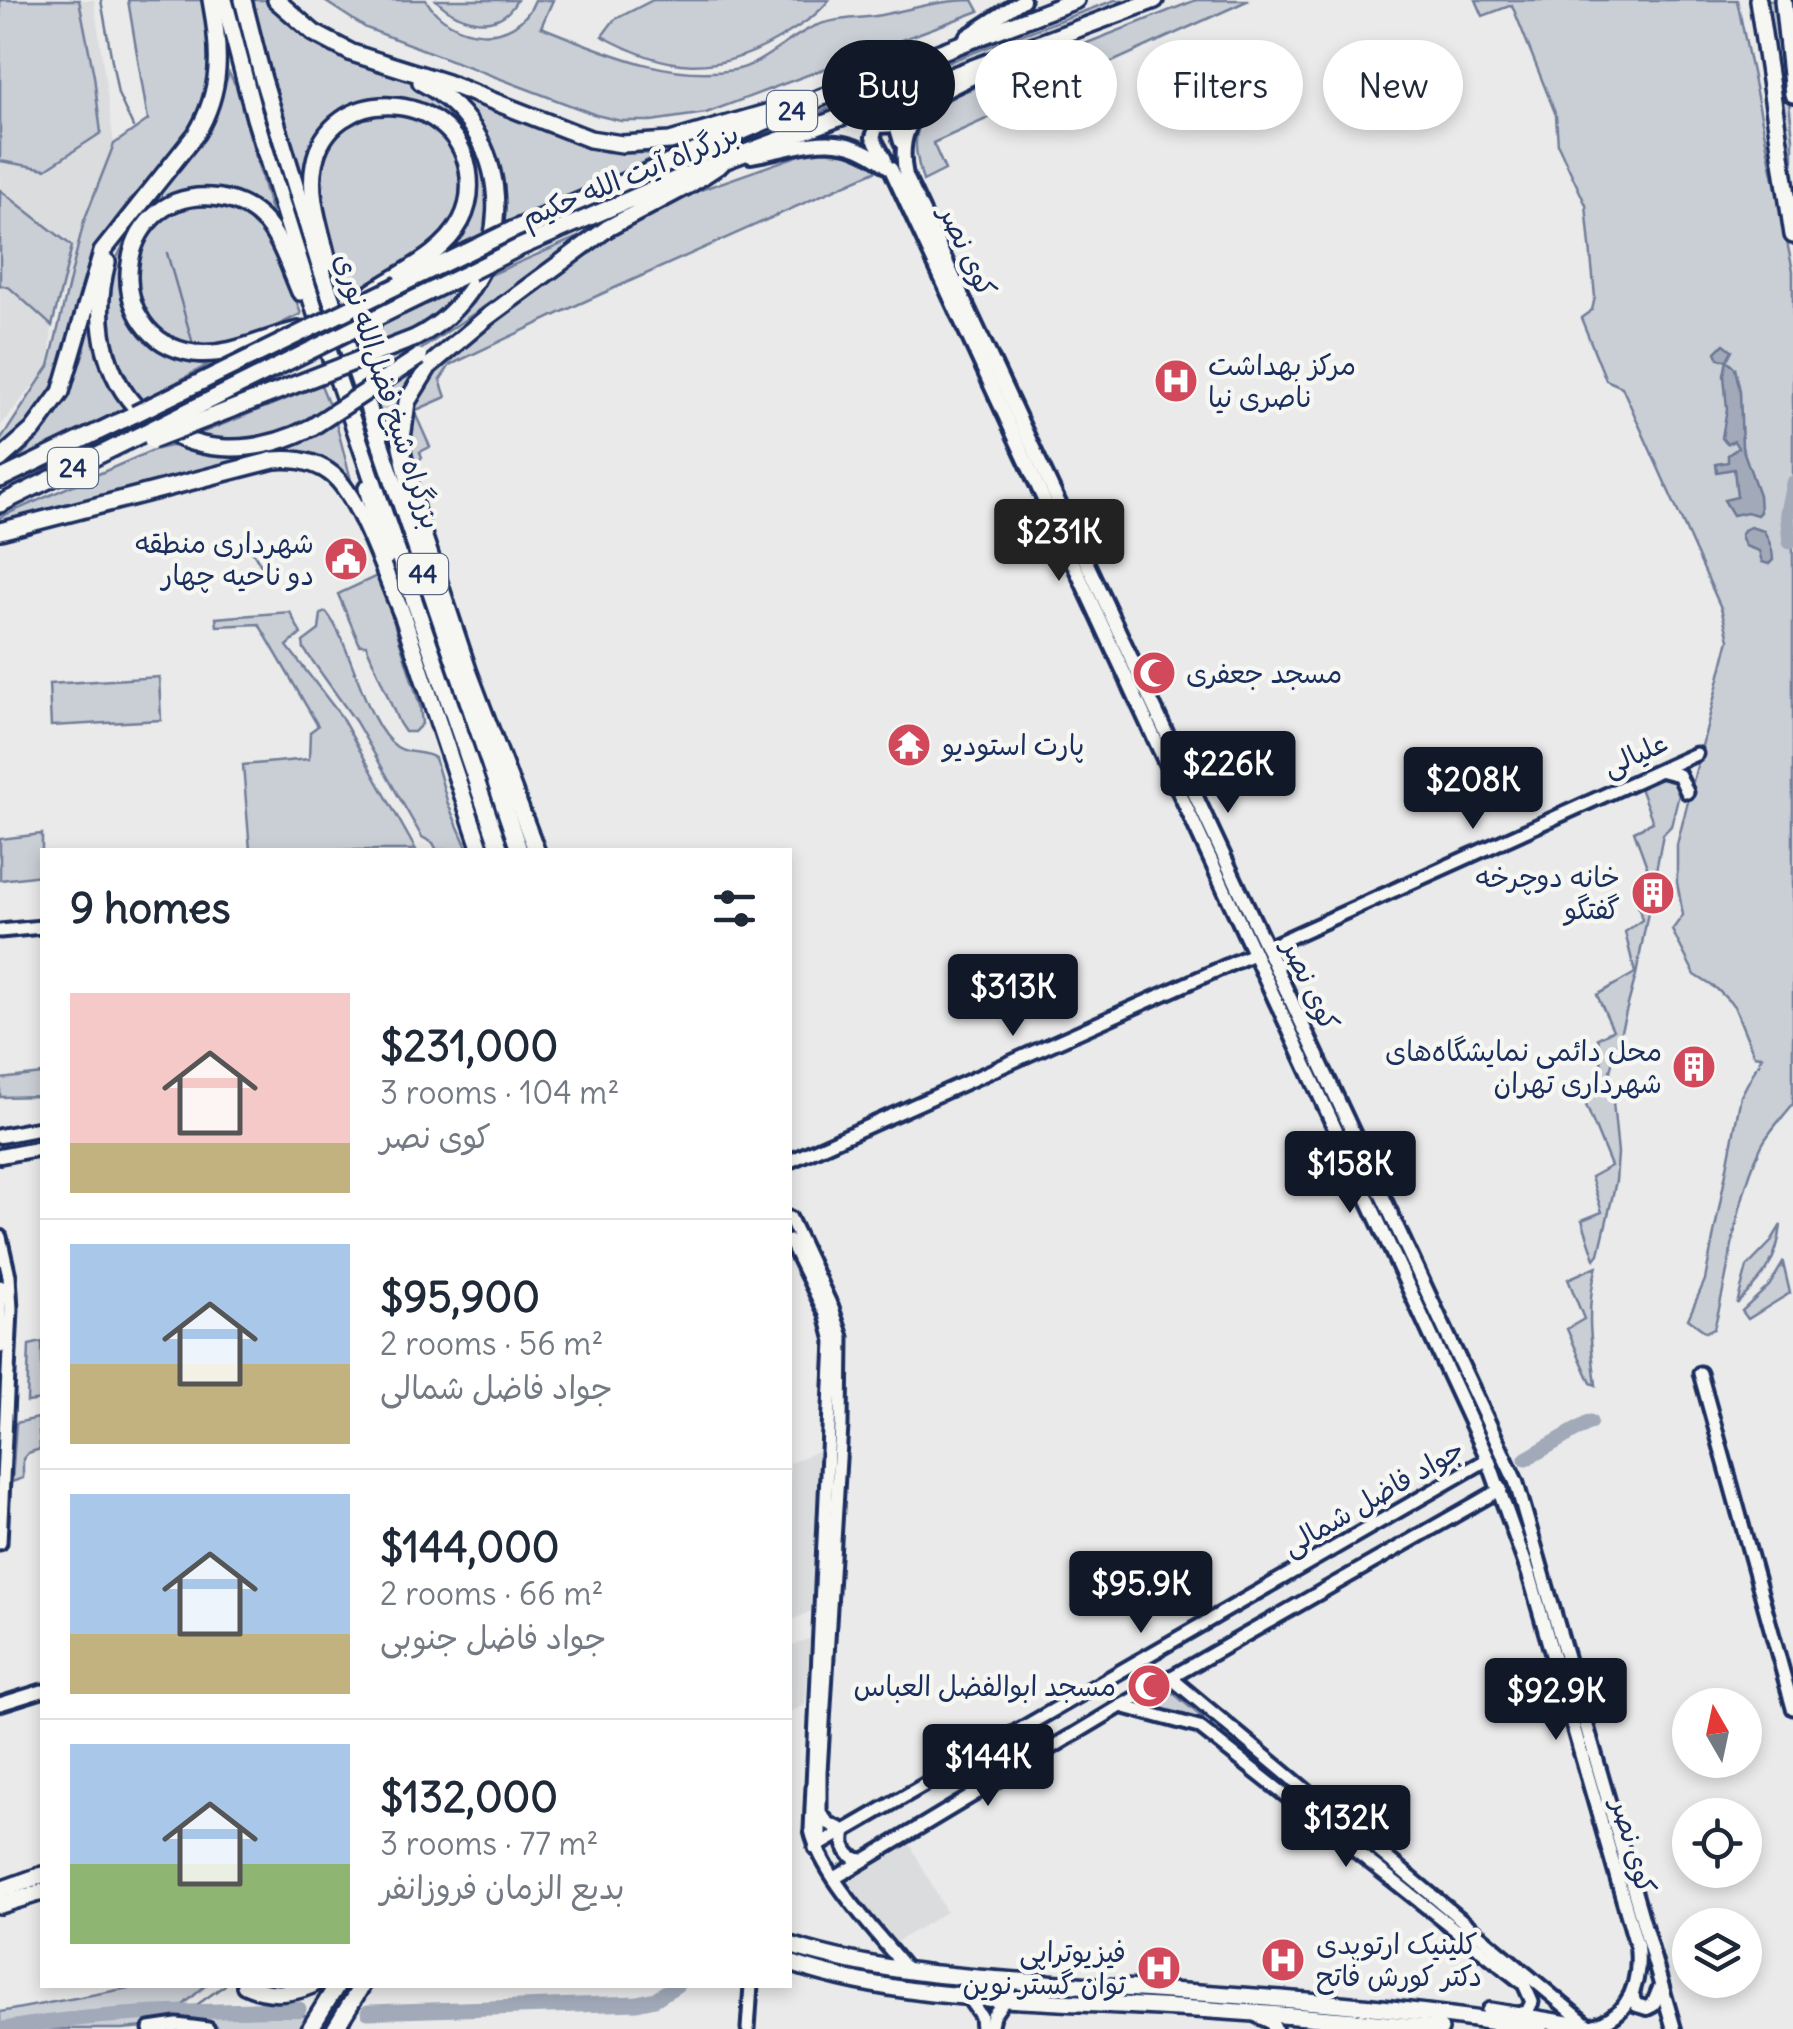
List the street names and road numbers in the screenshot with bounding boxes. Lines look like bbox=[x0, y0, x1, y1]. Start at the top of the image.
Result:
road number: 24 bbox=[767, 91, 817, 131]
street label: بزرگراه آیت الله حکیم bbox=[516, 115, 745, 239]
street label: کوی نصر bbox=[930, 198, 1005, 303]
street label: بزرگراه شیخ فضل‌الله نوری bbox=[325, 249, 450, 534]
road number: 24 bbox=[48, 448, 98, 488]
road number: 44 bbox=[398, 554, 448, 594]
street label: علیالی bbox=[1597, 724, 1673, 784]
street label: کوی نصر bbox=[1273, 932, 1348, 1037]
street label: جواد فاضل شمالی bbox=[1276, 1431, 1470, 1563]
street label: کوی نصر bbox=[1603, 1792, 1665, 1898]

